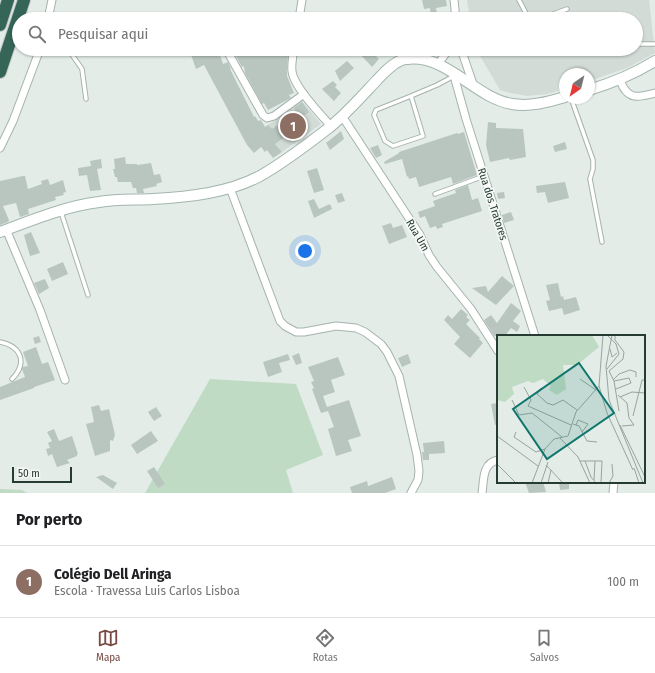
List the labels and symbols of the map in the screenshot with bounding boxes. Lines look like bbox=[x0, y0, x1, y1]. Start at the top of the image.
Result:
north arrow bbox=[559, 68, 595, 104]
pin: 1 bbox=[280, 111, 306, 141]
street label: Rua dos Tratores bbox=[475, 166, 510, 242]
street label: Rua Um bbox=[403, 217, 432, 254]
your location bbox=[295, 241, 315, 261]
inset map bbox=[497, 335, 645, 483]
scale bar bbox=[12, 465, 72, 484]

